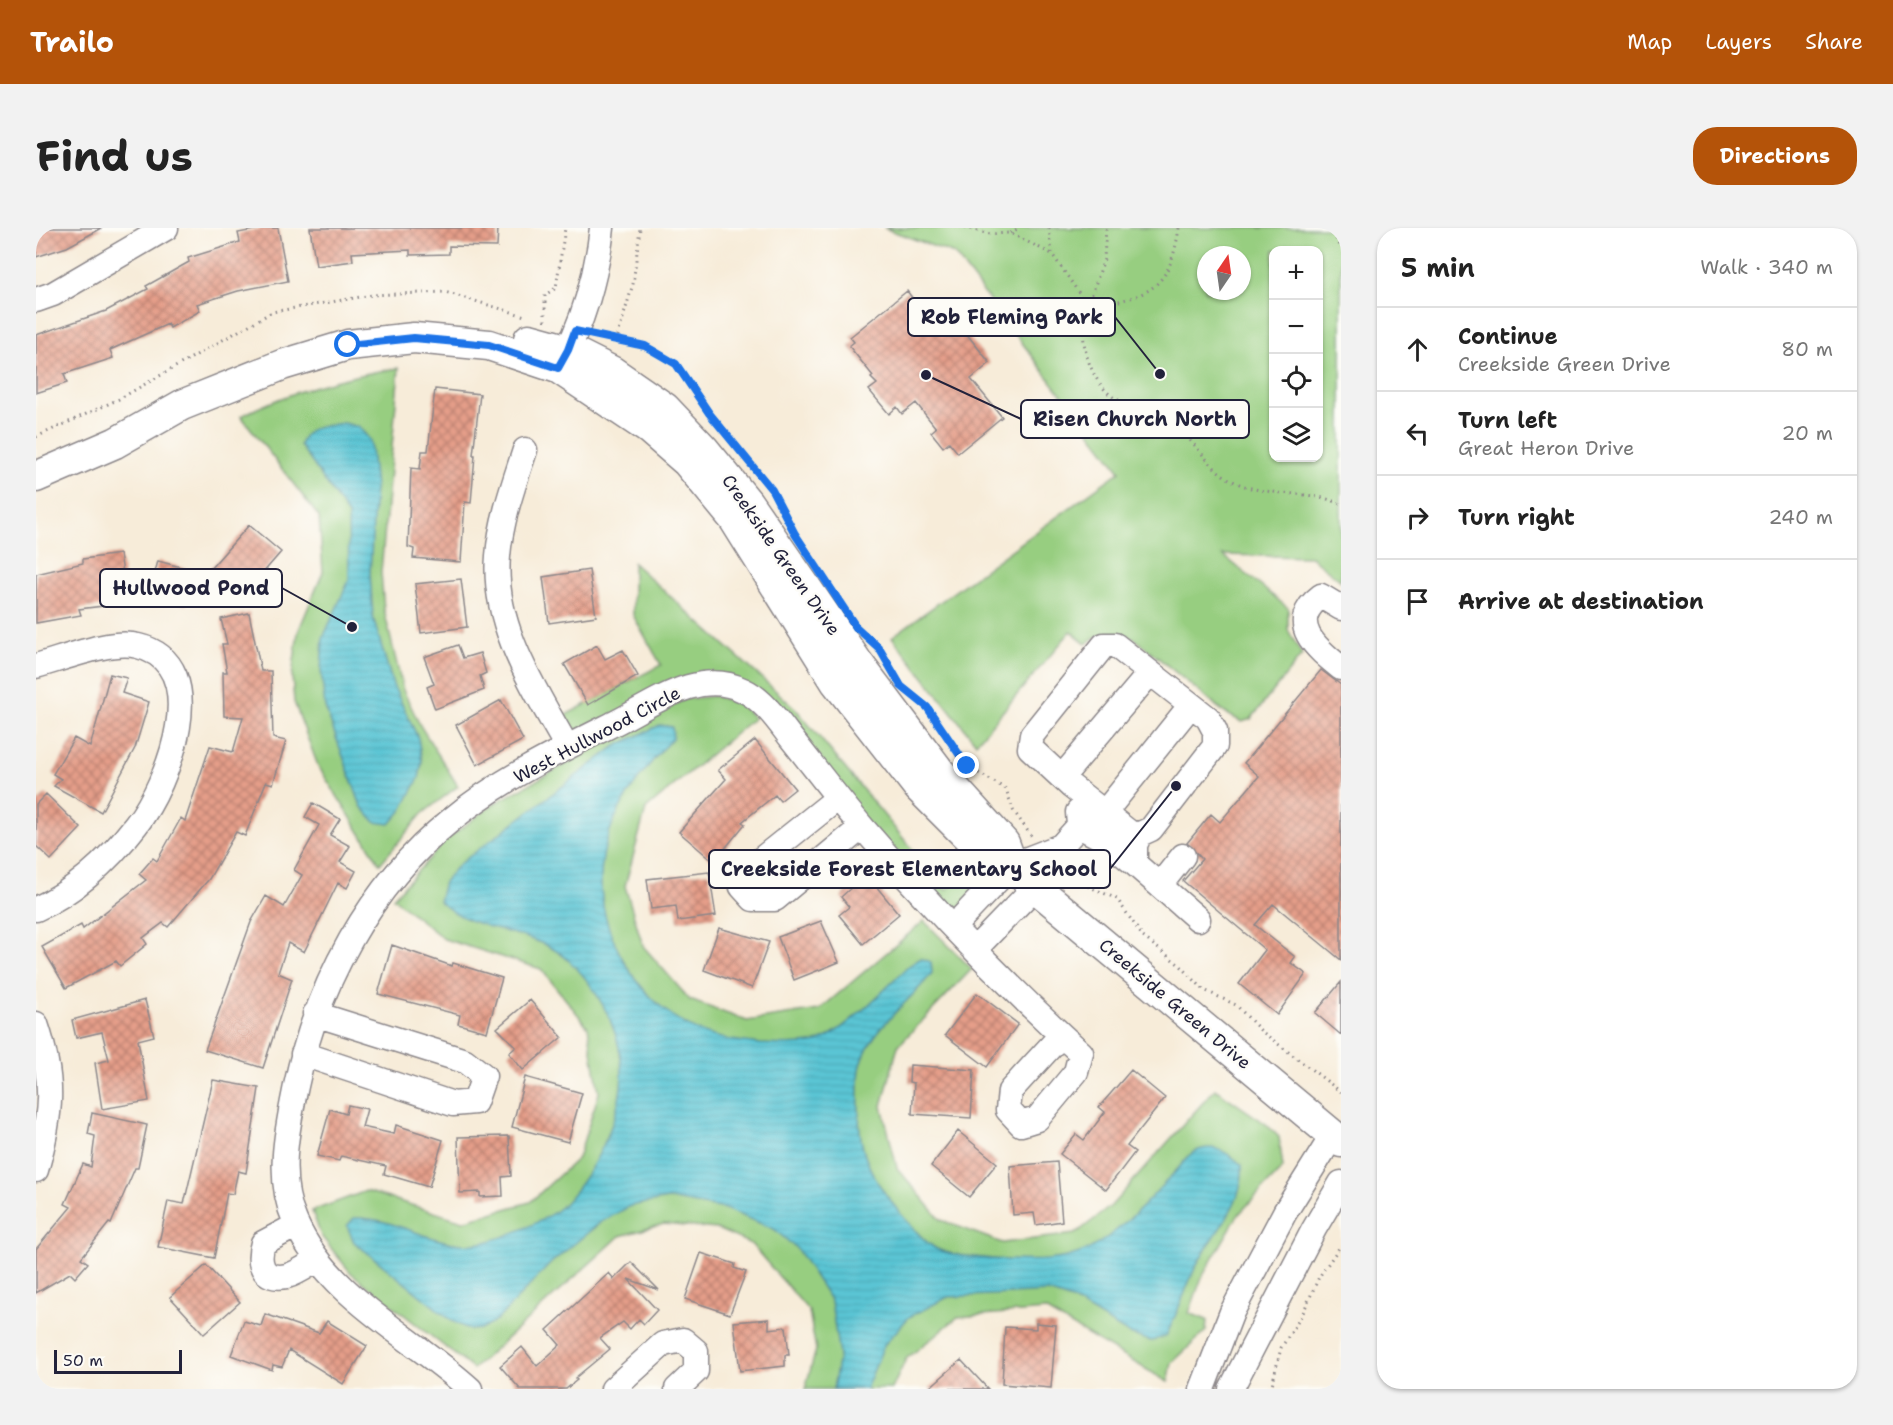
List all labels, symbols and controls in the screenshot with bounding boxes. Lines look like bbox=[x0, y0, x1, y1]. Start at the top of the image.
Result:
text: Trailo bbox=[30, 23, 114, 61]
text: Map bbox=[1627, 28, 1672, 56]
text: Layers bbox=[1705, 28, 1772, 56]
text: Share bbox=[1805, 28, 1863, 56]
button: Directions bbox=[1693, 127, 1857, 185]
text: Find us bbox=[36, 128, 193, 184]
north arrow bbox=[1197, 246, 1251, 300]
map controls bbox=[1269, 246, 1323, 462]
button: + bbox=[1269, 246, 1323, 300]
text: 5 min bbox=[1401, 250, 1475, 285]
text: Walk · 340 m bbox=[1700, 254, 1833, 280]
callout: Rob Fleming Park bbox=[908, 298, 1115, 336]
button: − bbox=[1269, 300, 1323, 354]
text: Rob Fleming Park bbox=[921, 304, 1103, 330]
text: Continue bbox=[1458, 322, 1558, 351]
route start bbox=[334, 331, 360, 357]
icon: ahead bbox=[1401, 333, 1434, 366]
text: 80 m bbox=[1781, 336, 1833, 362]
text: Creekside Green Drive bbox=[1458, 351, 1671, 377]
button: locate bbox=[1269, 354, 1323, 408]
callout: Risen Church North bbox=[1021, 400, 1249, 438]
text: Risen Church North bbox=[1033, 406, 1237, 432]
text: Turn left bbox=[1458, 406, 1557, 435]
button: layers bbox=[1269, 408, 1323, 462]
icon: left bbox=[1401, 417, 1434, 450]
text: 20 m bbox=[1782, 420, 1833, 446]
text: Great Heron Drive bbox=[1458, 435, 1634, 461]
street label: Creekside Green Drive bbox=[716, 470, 846, 640]
icon: right bbox=[1401, 501, 1434, 534]
text: Turn right bbox=[1458, 503, 1575, 532]
text: 240 m bbox=[1768, 504, 1833, 530]
callout: Hullwood Pond bbox=[100, 569, 282, 607]
text: Hullwood Pond bbox=[112, 575, 270, 601]
icon: arrive bbox=[1401, 585, 1434, 618]
text: Arrive at destination bbox=[1458, 587, 1704, 616]
street label: West Hullwood Circle bbox=[509, 681, 685, 789]
route end bbox=[953, 752, 979, 778]
callout: Creekside Forest Elementary School bbox=[709, 850, 1110, 888]
text: Creekside Forest Elementary School bbox=[721, 856, 1097, 882]
street label: Creekside Green Drive bbox=[1094, 933, 1256, 1075]
scale bar bbox=[54, 1347, 182, 1374]
text: 50 m bbox=[63, 1350, 103, 1371]

